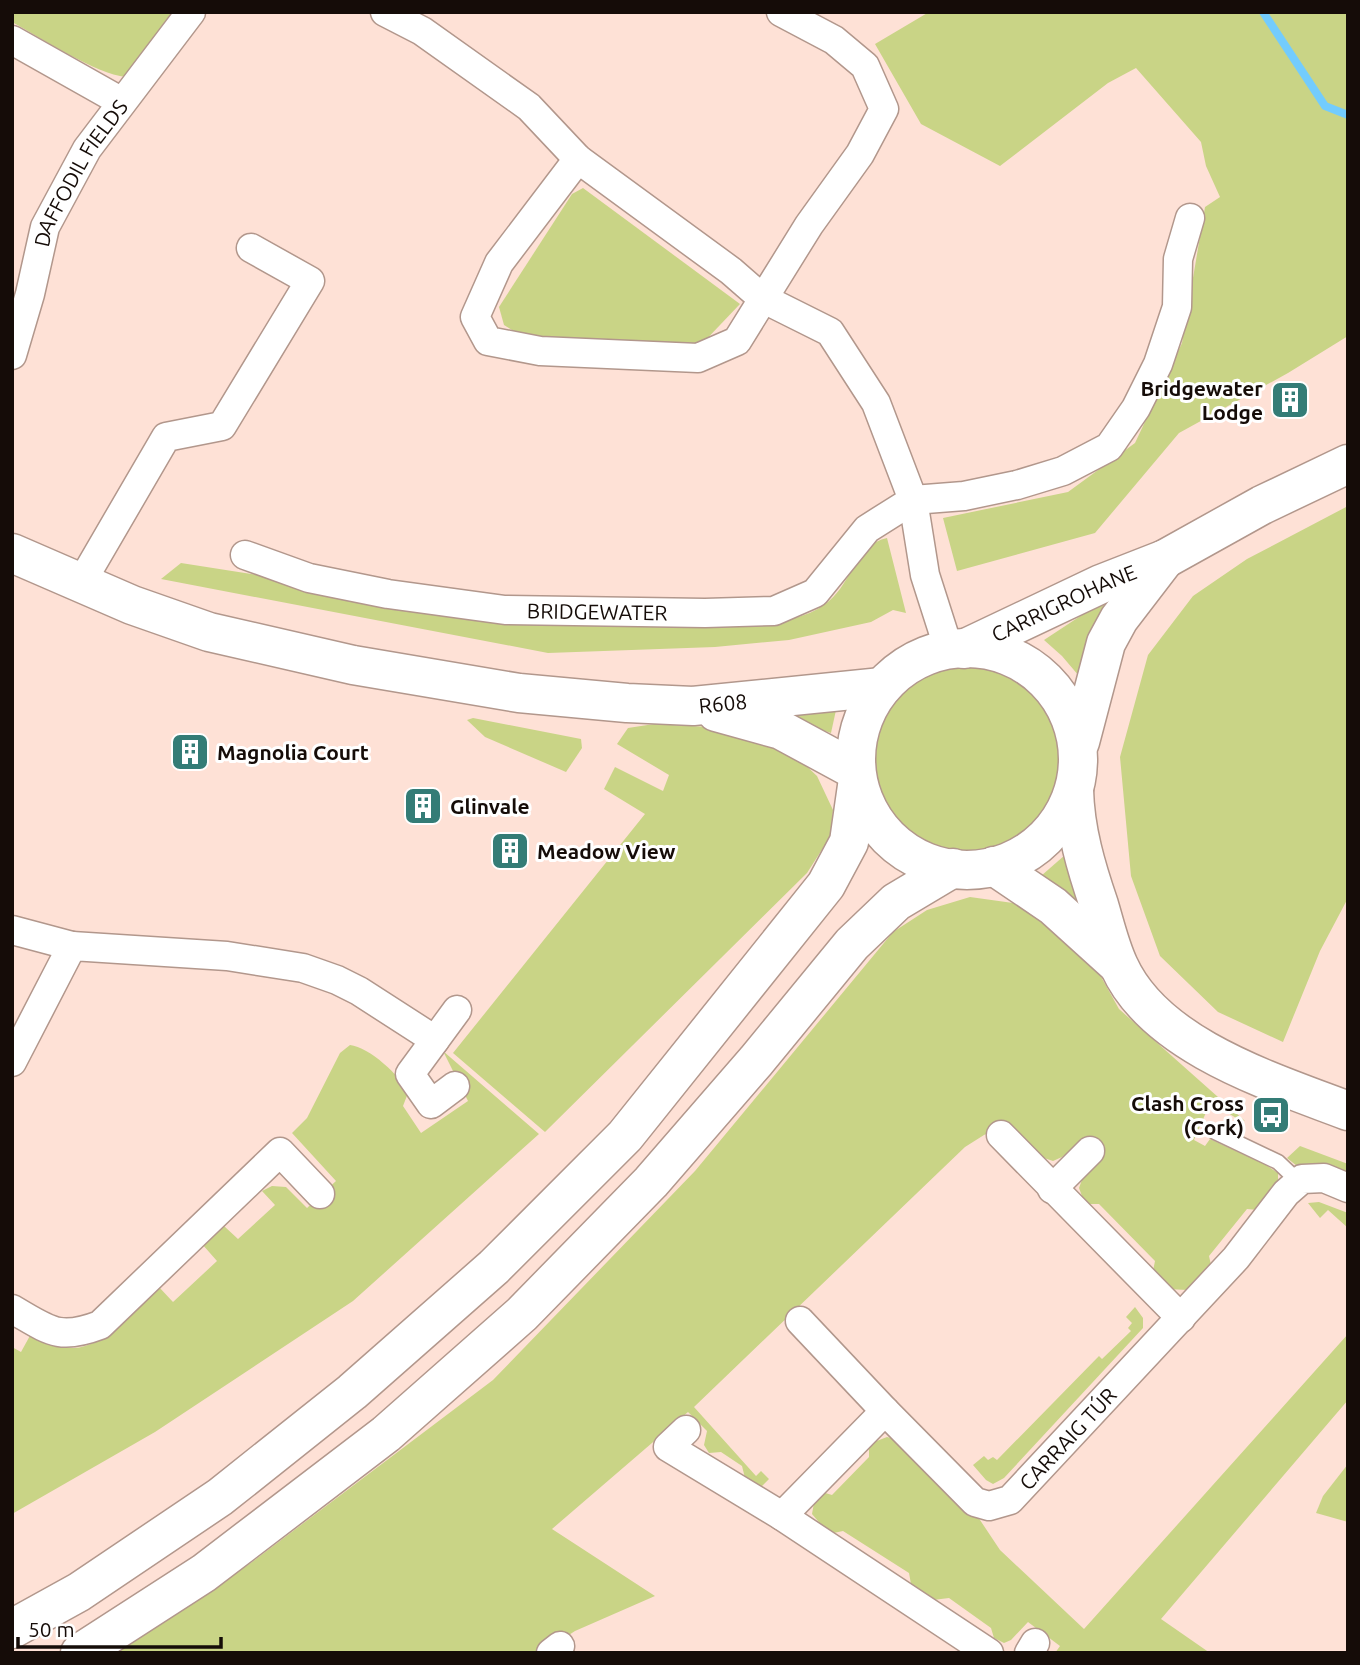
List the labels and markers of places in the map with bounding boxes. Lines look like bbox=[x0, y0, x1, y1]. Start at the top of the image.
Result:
place label: Bridgewater Lodge bbox=[1140, 376, 1263, 424]
building icon: Bridgewater Lodge bbox=[1269, 379, 1311, 421]
building icon: Magnolia Court bbox=[169, 731, 211, 773]
place label: Magnolia Court bbox=[217, 740, 369, 764]
building icon: Glinvale bbox=[402, 785, 444, 827]
place label: Glinvale bbox=[450, 794, 530, 818]
building icon: Meadow View bbox=[489, 830, 531, 872]
place label: Meadow View bbox=[537, 839, 676, 863]
place label: Clash Cross (Cork) bbox=[1131, 1091, 1244, 1139]
bus stop icon: Clash Cross (Cork) bbox=[1250, 1094, 1292, 1136]

